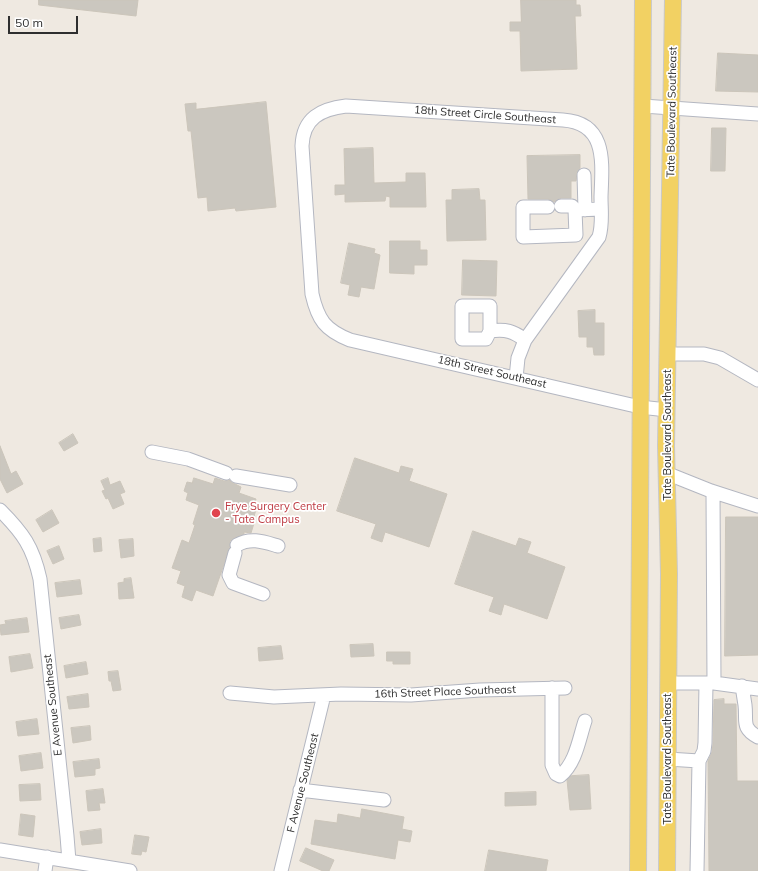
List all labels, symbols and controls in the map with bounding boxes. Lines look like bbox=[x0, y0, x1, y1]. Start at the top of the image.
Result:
scale bar bbox=[10, 8, 80, 34]
text: 50 m bbox=[15, 15, 43, 30]
street label: Tate Boulevard Southeast bbox=[664, 46, 680, 178]
street label: 18th Street Circle Southeast bbox=[414, 103, 556, 127]
street label: 18th Street Southeast bbox=[436, 353, 548, 391]
street label: Tate Boulevard Southeast bbox=[661, 369, 675, 501]
place label: Frye Surgery Center - Tate Campus bbox=[225, 500, 326, 526]
marker: Frye Surgery Center - Tate Campus bbox=[210, 507, 222, 519]
street label: E Avenue Southeast bbox=[41, 654, 65, 756]
street label: 16th Street Place Southeast bbox=[374, 683, 516, 701]
street label: Tate Boulevard Southeast bbox=[661, 693, 675, 825]
street label: F Avenue Southeast bbox=[284, 732, 322, 834]

